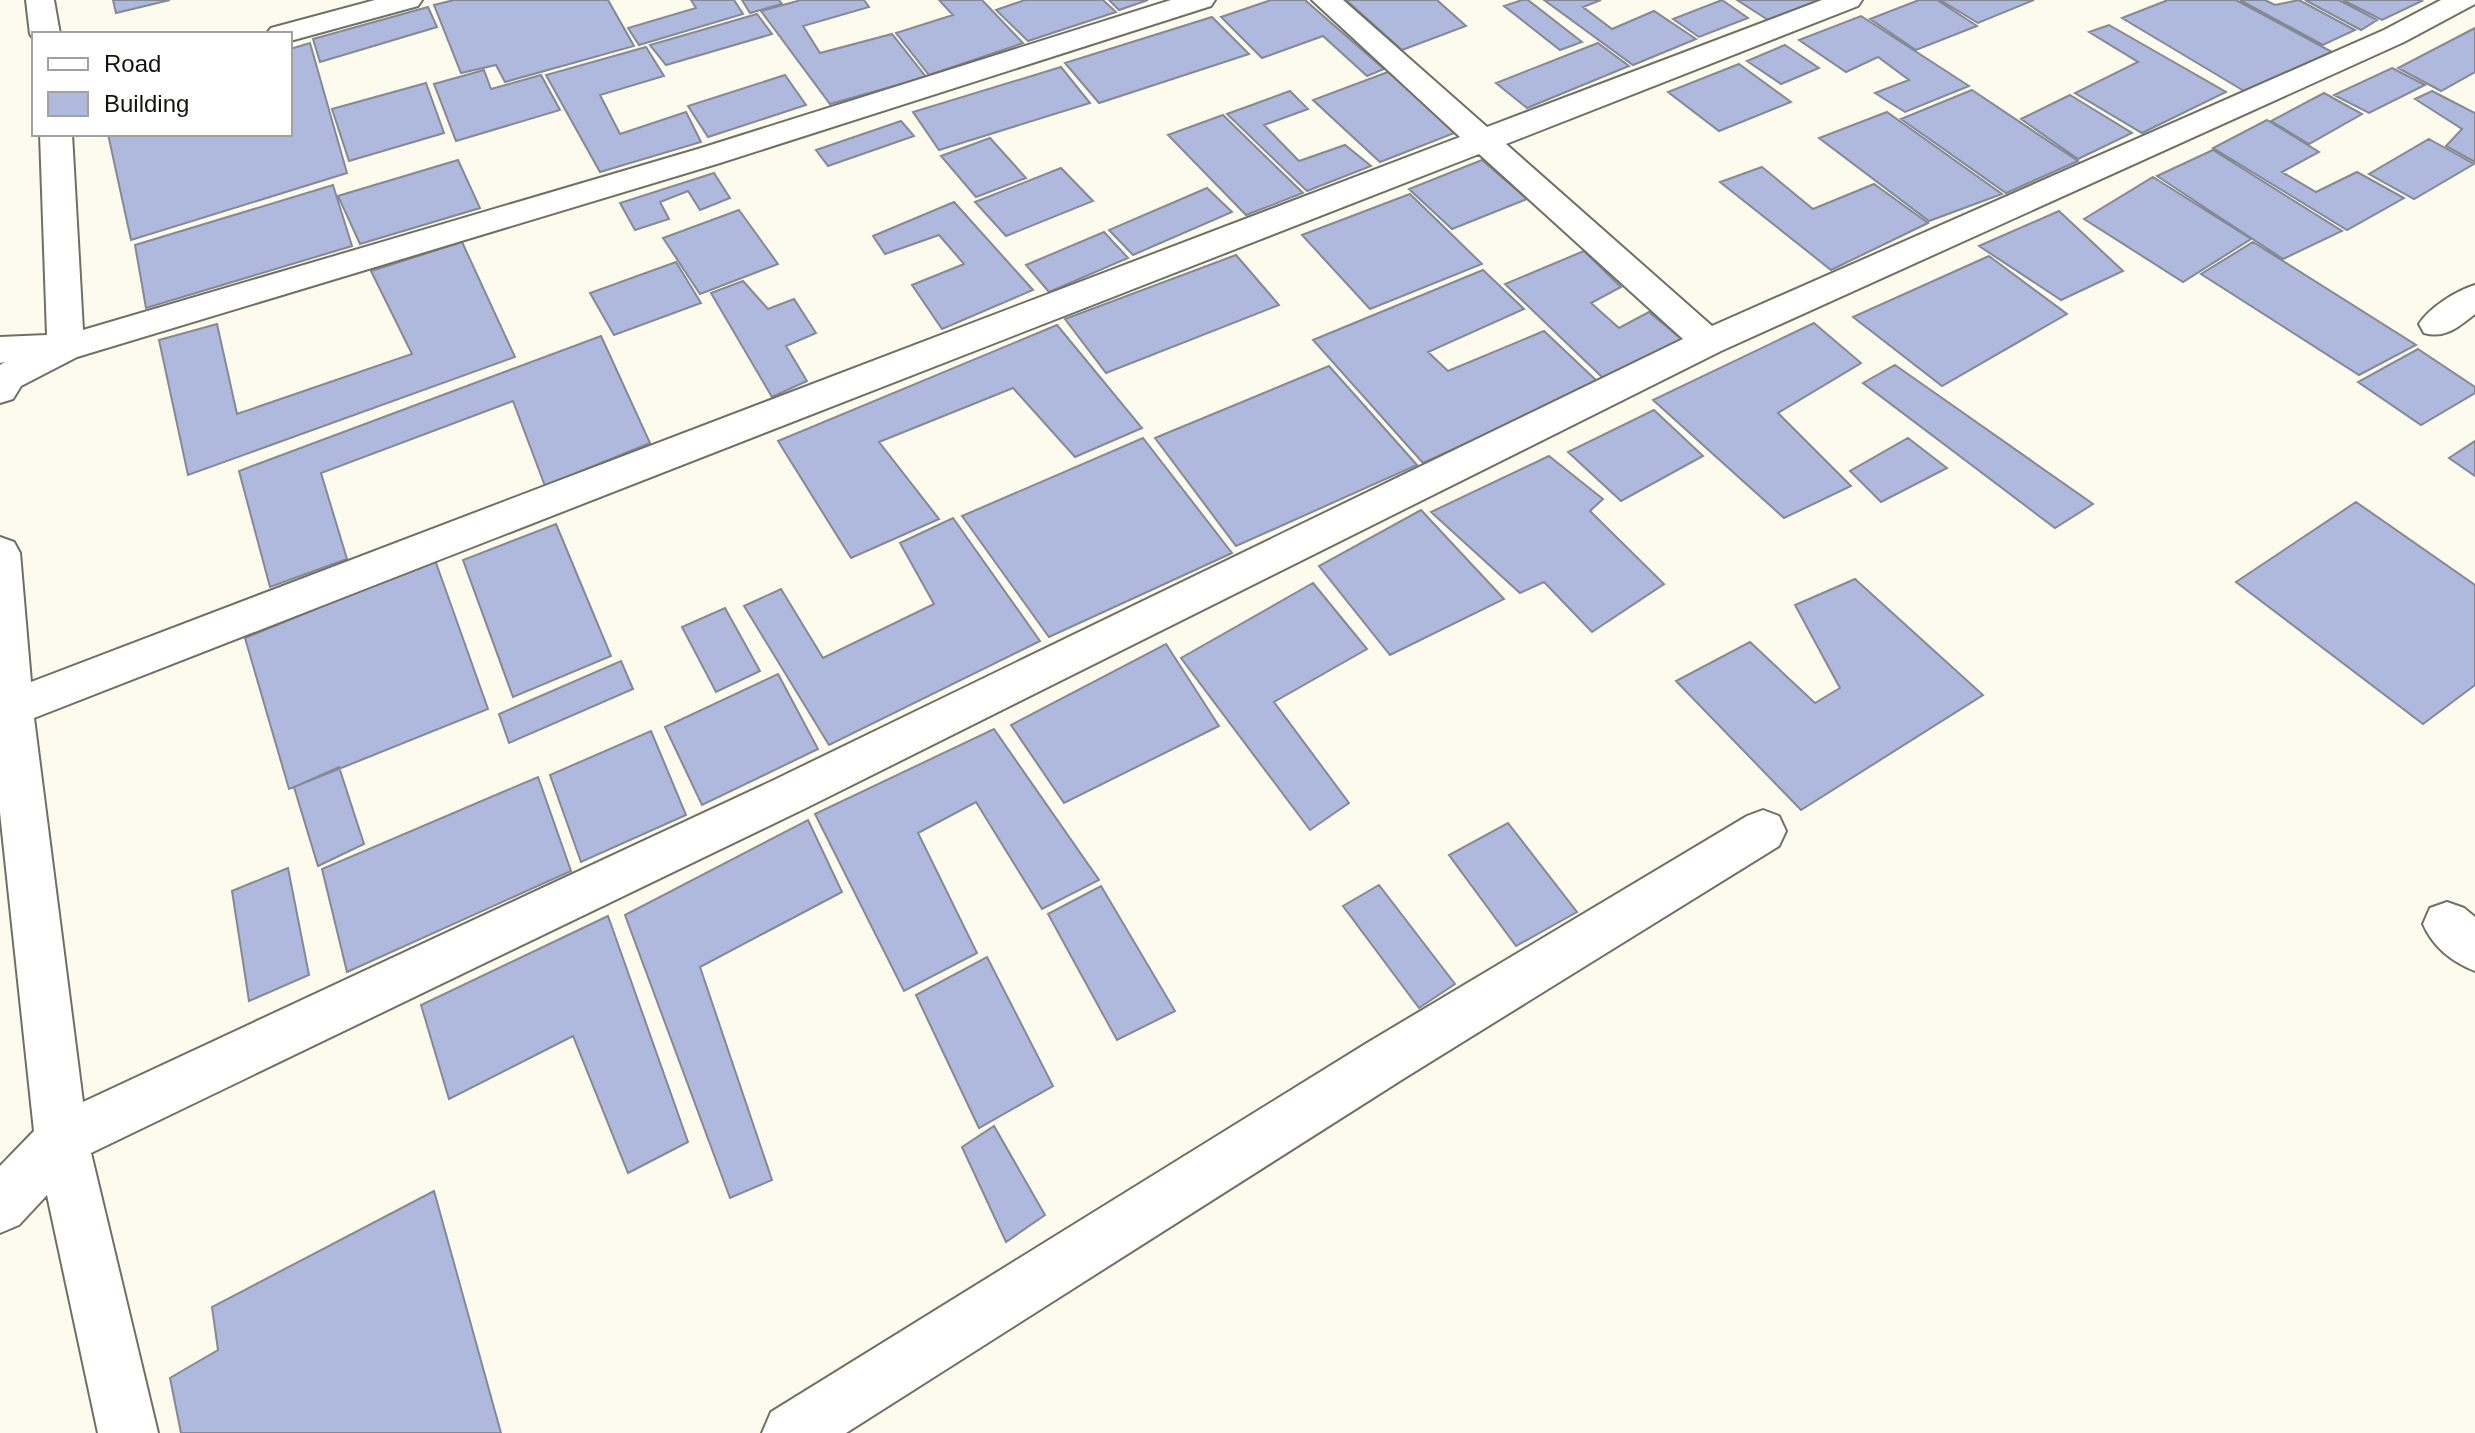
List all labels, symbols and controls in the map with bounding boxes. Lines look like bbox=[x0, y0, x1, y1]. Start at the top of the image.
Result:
legend bbox=[32, 32, 292, 136]
text: Road bbox=[104, 50, 161, 77]
text: Building bbox=[104, 90, 189, 117]

